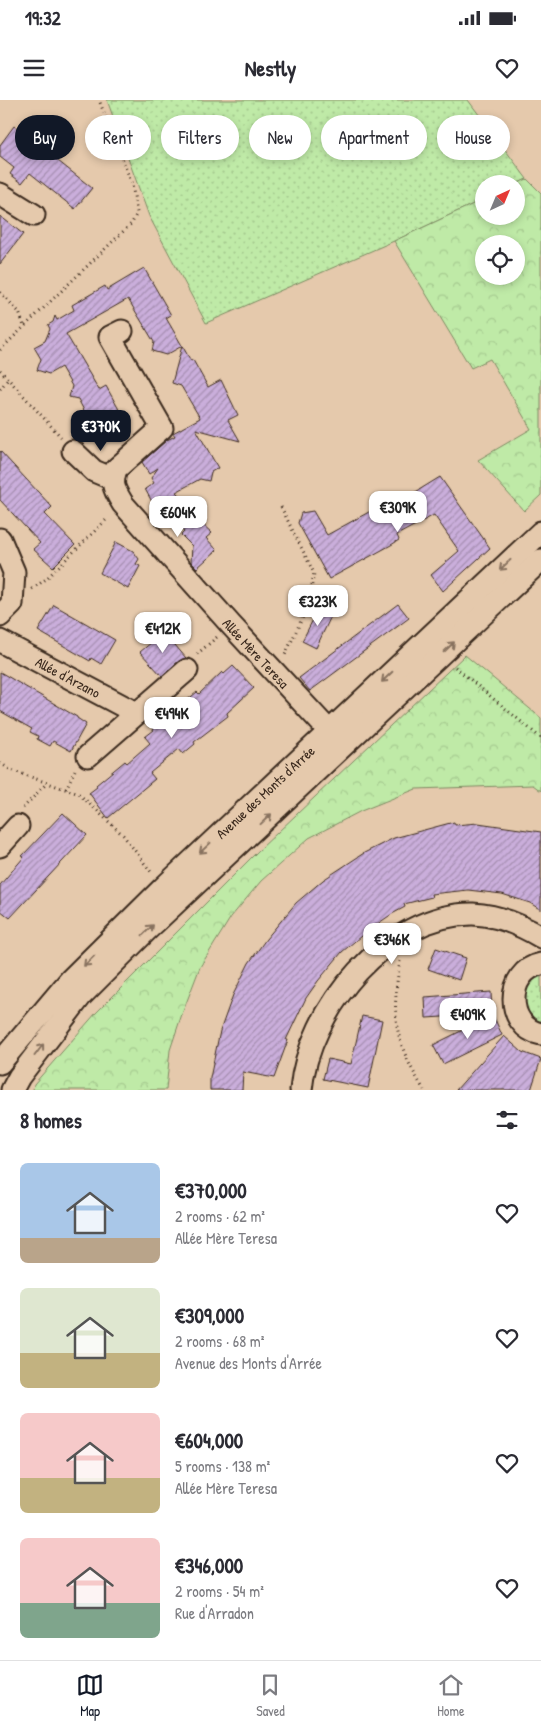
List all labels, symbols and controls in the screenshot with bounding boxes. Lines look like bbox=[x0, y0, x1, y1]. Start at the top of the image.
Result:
text: 19:32 bbox=[25, 5, 61, 31]
text: Nestly bbox=[245, 53, 296, 83]
icon: menu bbox=[20, 54, 48, 82]
icon: heart bbox=[493, 54, 521, 82]
chip: Buy bbox=[15, 115, 75, 160]
chip: Rent bbox=[85, 115, 151, 160]
chip: Filters bbox=[161, 115, 239, 160]
chip: New bbox=[249, 115, 311, 160]
chip: Apartment bbox=[321, 115, 427, 160]
chip: House bbox=[437, 115, 510, 160]
north arrow bbox=[475, 175, 525, 225]
map controls bbox=[475, 175, 525, 285]
button: locate bbox=[475, 235, 525, 285]
pin: €370K bbox=[66, 410, 136, 452]
text: €370K bbox=[82, 415, 120, 437]
pin: €309K bbox=[363, 490, 433, 533]
pin: €604K bbox=[143, 496, 213, 538]
text: €309K bbox=[380, 496, 416, 518]
text: €604K bbox=[160, 501, 196, 523]
one-way arrow bbox=[499, 559, 512, 571]
pin: €323K bbox=[283, 584, 353, 627]
text: €323K bbox=[299, 590, 337, 612]
pin: €412K bbox=[128, 612, 198, 654]
street label: Allée Mère Teresa bbox=[219, 614, 294, 692]
text: €412K bbox=[145, 617, 181, 639]
one-way arrow bbox=[442, 641, 455, 653]
street label: Allée d'Arzano bbox=[32, 652, 104, 702]
one-way arrow bbox=[381, 671, 394, 683]
pin: €494K bbox=[137, 696, 207, 739]
text: €494K bbox=[155, 702, 189, 724]
street label: Avenue des Monts d'Arrée bbox=[211, 741, 319, 843]
one-way arrow bbox=[260, 813, 273, 825]
one-way arrow bbox=[199, 842, 212, 854]
pin: €346K bbox=[357, 922, 427, 965]
one-way arrow bbox=[142, 924, 154, 936]
text: €346K bbox=[374, 928, 410, 950]
one-way arrow bbox=[83, 955, 95, 967]
pin: €409K bbox=[433, 998, 503, 1040]
text: €409K bbox=[450, 1003, 486, 1025]
one-way arrow bbox=[34, 1043, 44, 1057]
text: 8 homes bbox=[20, 1106, 82, 1135]
icon: filters bbox=[493, 1106, 521, 1134]
text: €370,000 bbox=[175, 1176, 247, 1205]
icon: home bbox=[60, 1183, 120, 1243]
icon: heart bbox=[493, 1199, 521, 1227]
text: 2 rooms · 62 m² bbox=[175, 1205, 265, 1227]
text: Allée Mère Teresa bbox=[175, 1227, 277, 1249]
text: €309,000 bbox=[175, 1301, 244, 1330]
icon: home bbox=[60, 1308, 120, 1368]
icon: heart bbox=[493, 1324, 521, 1352]
text: 2 rooms · 68 m² bbox=[175, 1330, 264, 1352]
text: Avenue des Monts d'Arrée bbox=[175, 1352, 322, 1374]
text: €604,000 bbox=[175, 1426, 243, 1455]
icon: home bbox=[60, 1433, 120, 1493]
icon: heart bbox=[493, 1449, 521, 1477]
text: 5 rooms · 138 m² bbox=[175, 1455, 270, 1477]
text: Allée Mère Teresa bbox=[175, 1477, 277, 1499]
text: €346,000 bbox=[175, 1551, 243, 1580]
icon: home bbox=[60, 1558, 120, 1618]
icon: heart bbox=[493, 1574, 521, 1602]
text: 2 rooms · 54 m² bbox=[175, 1580, 264, 1602]
text: Rue d'Arradon bbox=[175, 1602, 254, 1624]
tab: Map bbox=[76, 1671, 104, 1720]
tab: Saved bbox=[256, 1671, 285, 1720]
tab: Home bbox=[437, 1671, 465, 1720]

